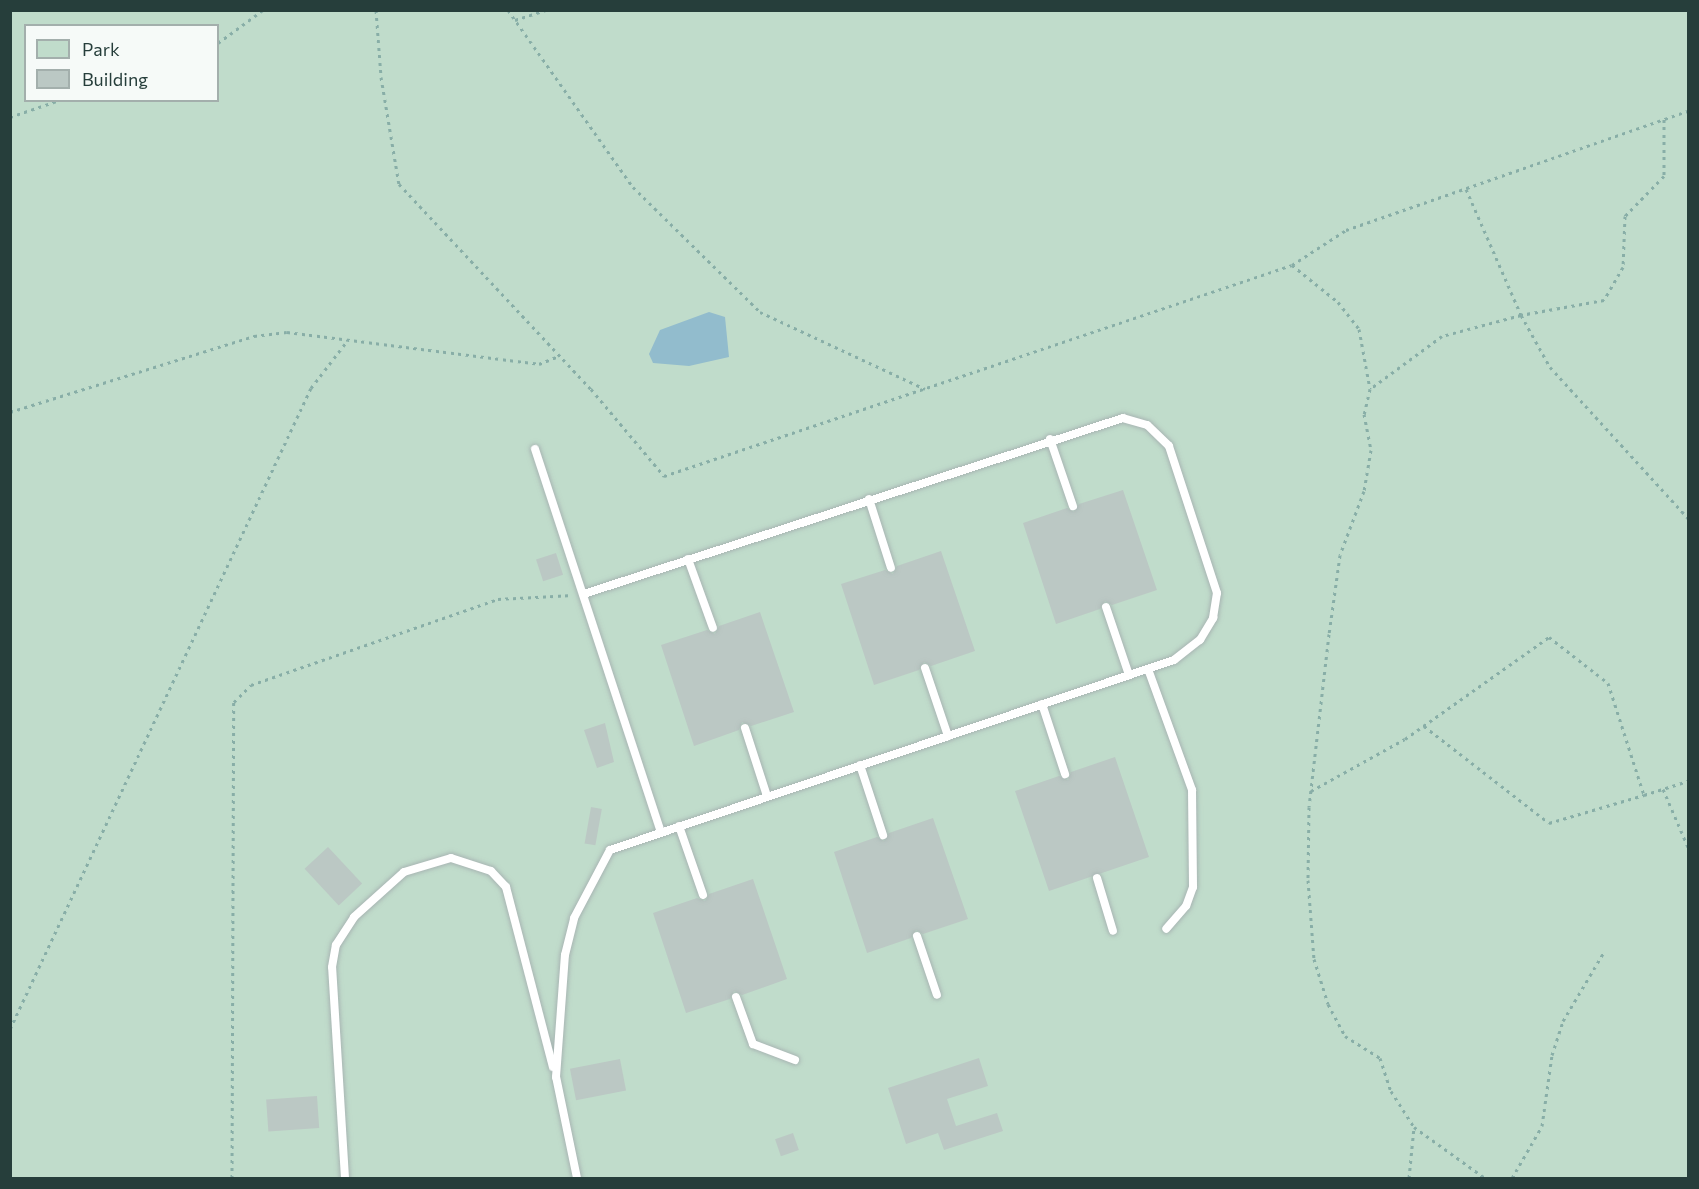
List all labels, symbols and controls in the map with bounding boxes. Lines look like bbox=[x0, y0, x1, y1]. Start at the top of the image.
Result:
legend bbox=[24, 24, 219, 102]
text: Park bbox=[82, 38, 120, 60]
text: Building bbox=[82, 68, 148, 90]

